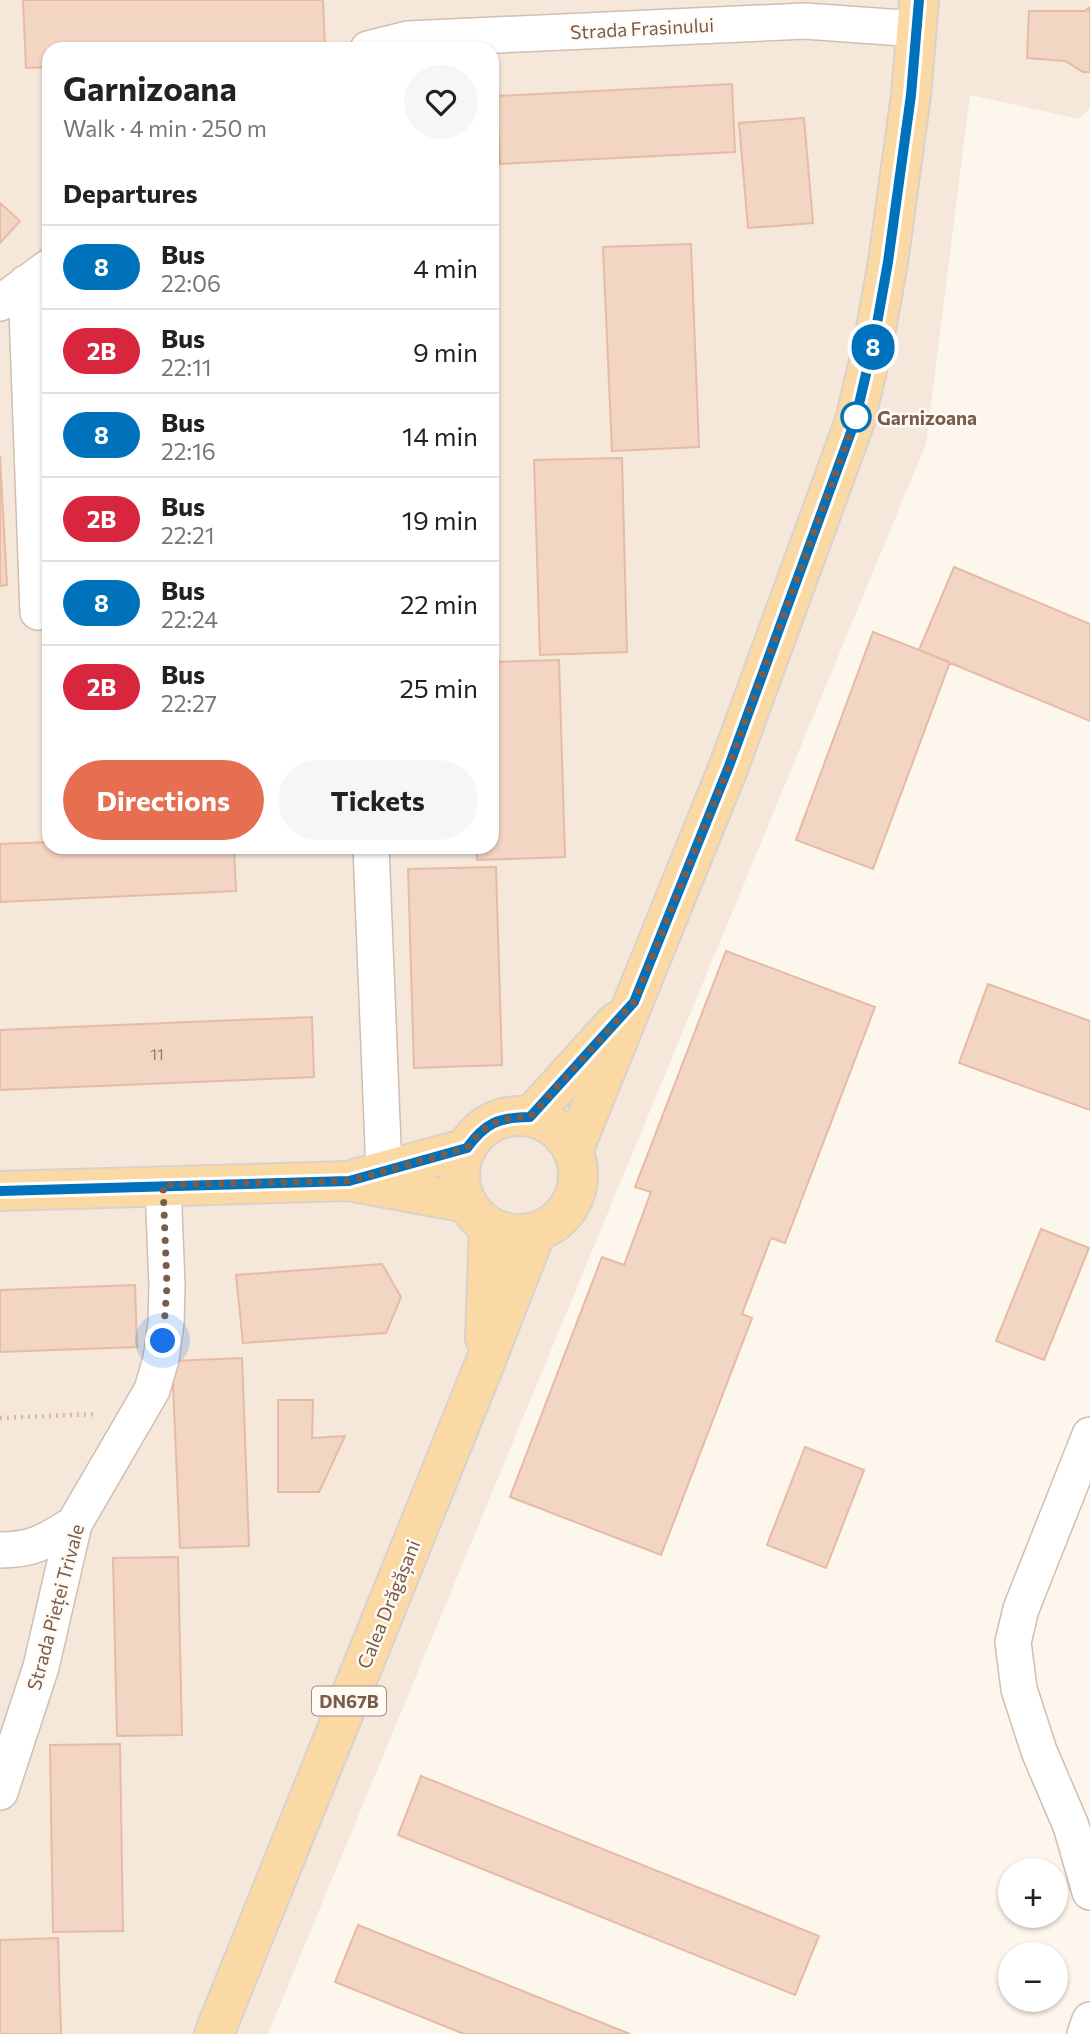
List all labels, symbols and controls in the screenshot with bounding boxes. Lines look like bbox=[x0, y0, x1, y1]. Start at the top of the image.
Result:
street label: Strada Frasinului bbox=[570, 13, 714, 43]
button: heart bbox=[404, 65, 478, 139]
text: Garnizoana bbox=[63, 67, 237, 108]
text: Walk · 4 min · 250 m bbox=[63, 114, 267, 142]
text: Departures bbox=[63, 177, 198, 208]
text: Bus bbox=[161, 238, 205, 269]
text: 8 bbox=[94, 252, 109, 281]
text: 4 min bbox=[413, 252, 478, 283]
text: 22:06 bbox=[161, 269, 221, 297]
text: Bus bbox=[161, 322, 205, 353]
line badge: 8 bbox=[850, 324, 896, 370]
text: 8 bbox=[866, 332, 880, 361]
text: 2B bbox=[87, 336, 116, 365]
text: 9 min bbox=[413, 336, 478, 367]
text: 22:11 bbox=[161, 353, 212, 381]
marker: Garnizoana bbox=[841, 402, 871, 432]
text: Bus bbox=[161, 406, 205, 437]
place label: Garnizoana bbox=[877, 406, 977, 429]
text: 8 bbox=[94, 420, 109, 449]
text: 14 min bbox=[402, 420, 478, 451]
text: 22:16 bbox=[161, 437, 216, 465]
text: Bus bbox=[161, 490, 205, 521]
text: 2B bbox=[87, 504, 116, 533]
text: 19 min bbox=[402, 504, 478, 535]
text: 22:21 bbox=[161, 521, 215, 549]
text: Bus bbox=[161, 574, 205, 605]
text: 8 bbox=[94, 588, 109, 617]
text: 22 min bbox=[400, 588, 478, 619]
text: 22:24 bbox=[161, 605, 218, 633]
text: Bus bbox=[161, 658, 205, 689]
text: 2B bbox=[87, 672, 116, 701]
text: 25 min bbox=[399, 672, 478, 703]
text: 22:27 bbox=[161, 689, 217, 717]
button: Directions bbox=[63, 760, 264, 840]
button: Tickets bbox=[278, 760, 478, 840]
house number: 11 bbox=[150, 1044, 164, 1063]
your location bbox=[145, 1323, 180, 1358]
street label: Strada Pieței Trivale bbox=[22, 1521, 90, 1693]
street label: Calea Drăgășani bbox=[352, 1536, 426, 1673]
road number: DN67B bbox=[312, 1686, 386, 1716]
map controls bbox=[998, 1858, 1068, 2012]
button: + bbox=[998, 1858, 1068, 1928]
button: − bbox=[998, 1942, 1068, 2012]

